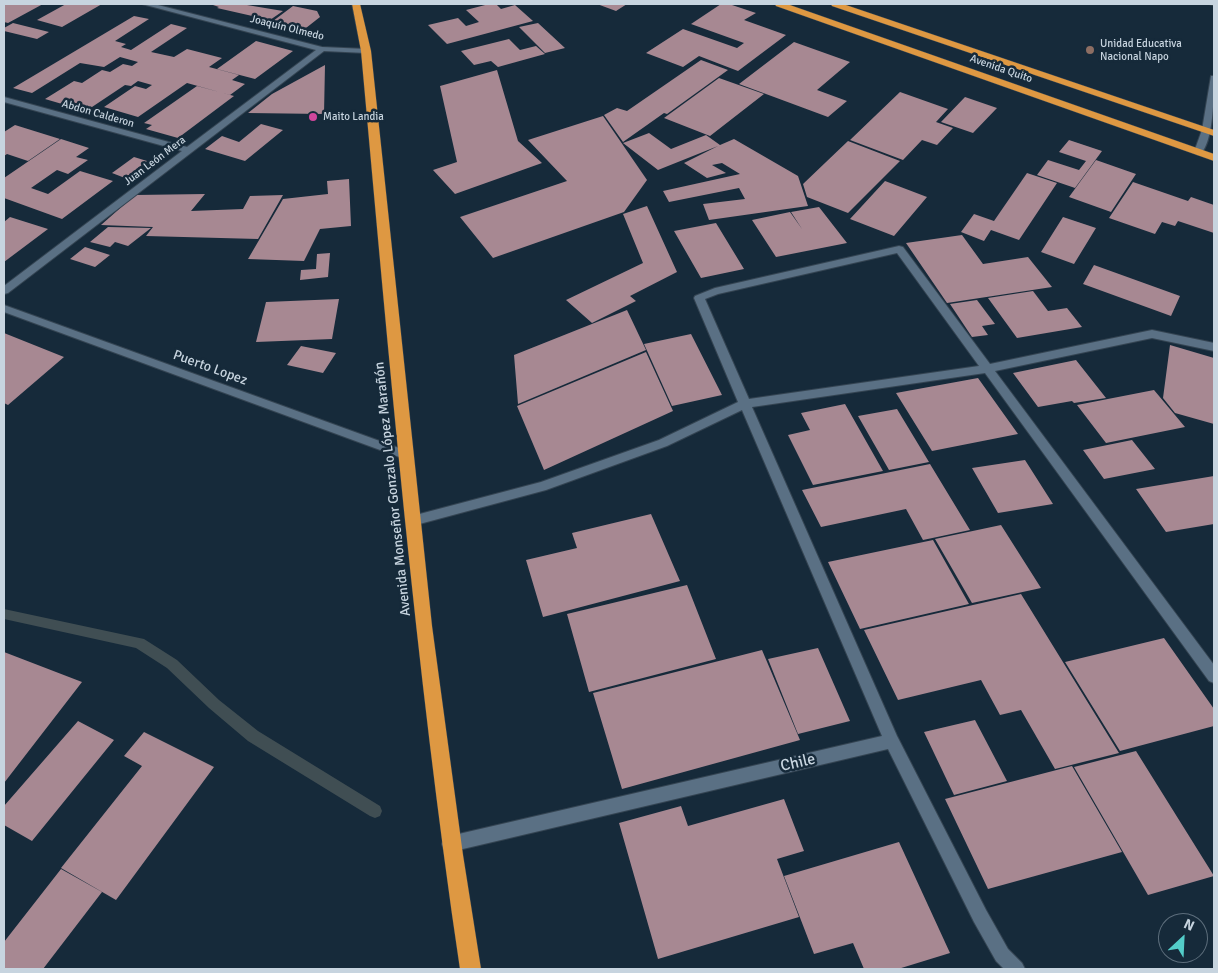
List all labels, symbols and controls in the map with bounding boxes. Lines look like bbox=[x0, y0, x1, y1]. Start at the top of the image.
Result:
street label: Joaquín Olmedo bbox=[249, 12, 325, 44]
place label: Unidad Educativa Nacional Napo bbox=[1100, 37, 1182, 63]
marker: Unidad Educativa Nacional Napo bbox=[1084, 44, 1096, 56]
street label: Avenida Quito bbox=[968, 52, 1034, 86]
street label: Abdon Calderon bbox=[60, 97, 136, 131]
place label: Maito Landia bbox=[323, 110, 384, 124]
marker: Maito Landia bbox=[307, 111, 319, 123]
street label: Juan León Mera bbox=[121, 133, 189, 189]
street label: Puerto Lopez bbox=[171, 347, 249, 389]
street label: Avenida Monseñor Gonzalo López Marañón bbox=[371, 361, 415, 617]
street label: Chile bbox=[779, 750, 817, 776]
north arrow bbox=[1158, 913, 1208, 963]
text: N bbox=[1181, 915, 1197, 935]

